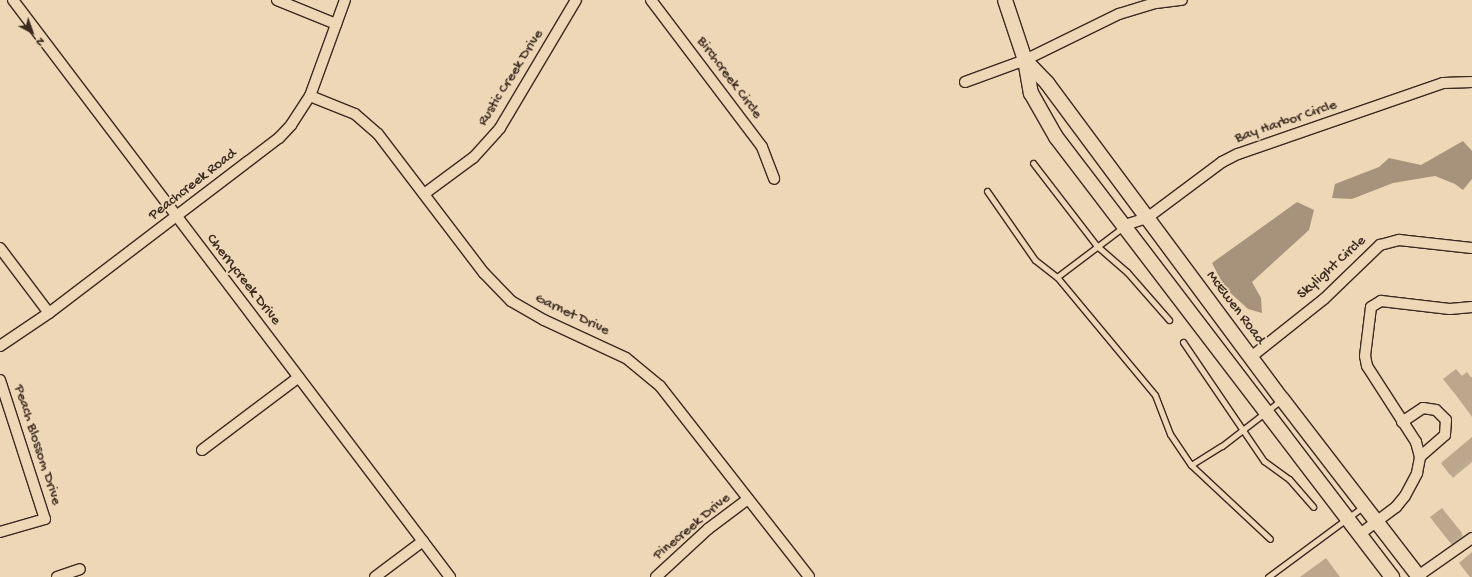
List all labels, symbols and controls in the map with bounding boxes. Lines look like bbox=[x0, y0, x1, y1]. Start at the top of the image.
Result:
north arrow bbox=[12, 12, 52, 52]
street label: Rustic Creek Drive bbox=[474, 26, 548, 130]
street label: Birchcreek Circle bbox=[692, 33, 766, 123]
text: N bbox=[33, 34, 47, 48]
street label: Bay Harbor Circle bbox=[1233, 96, 1339, 148]
street label: Peachcreek Road bbox=[146, 145, 240, 225]
street label: Cherrycreek Drive bbox=[202, 231, 284, 329]
street label: Skylight Circle bbox=[1294, 232, 1370, 304]
street label: McEwen Road bbox=[1201, 268, 1269, 348]
street label: Garnet Drive bbox=[532, 290, 612, 340]
street label: Peach Blossom Drive bbox=[9, 383, 65, 507]
street label: Pinecreek Drive bbox=[650, 490, 734, 564]

